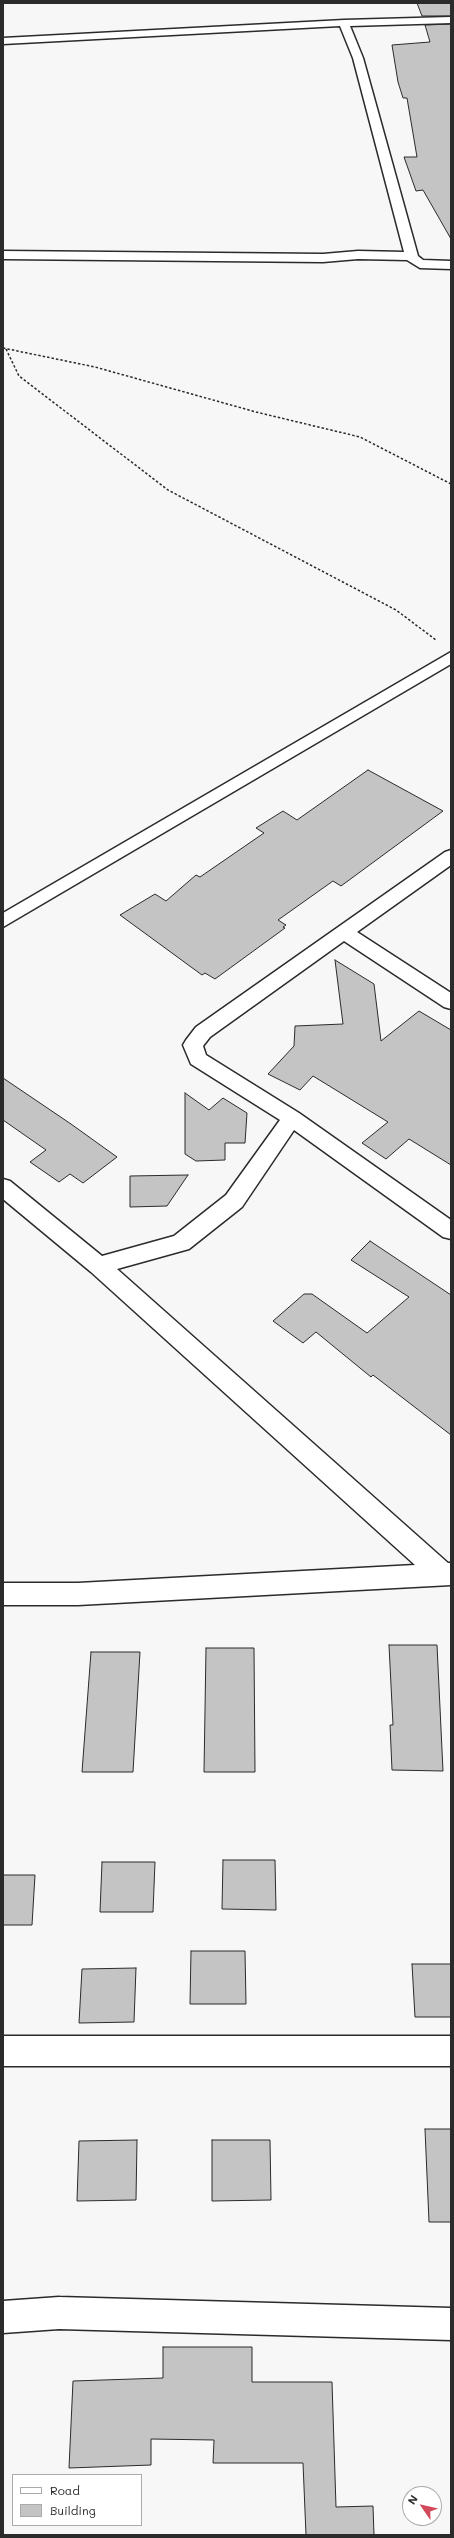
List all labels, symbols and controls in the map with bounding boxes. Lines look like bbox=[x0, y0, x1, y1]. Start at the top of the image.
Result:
legend bbox=[12, 2474, 142, 2526]
text: Road bbox=[50, 2482, 80, 2498]
north arrow bbox=[402, 2486, 442, 2526]
text: N bbox=[404, 2492, 421, 2507]
text: Building bbox=[50, 2502, 96, 2518]

